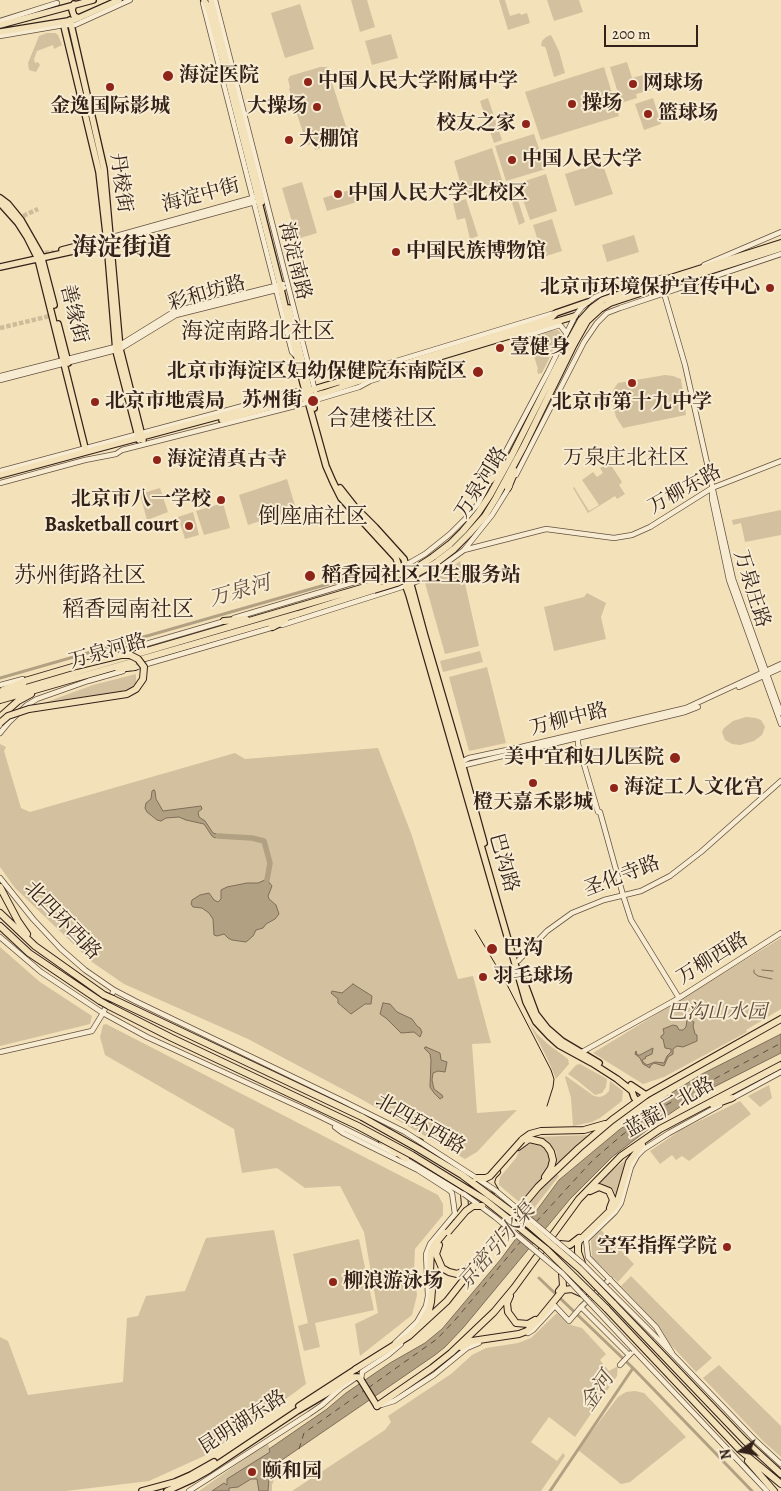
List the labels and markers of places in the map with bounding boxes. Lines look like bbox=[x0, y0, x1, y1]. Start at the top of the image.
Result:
place label: 海淀医院 bbox=[179, 64, 259, 88]
marker: 海淀医院 bbox=[161, 69, 175, 83]
place label: 中国人民大学附属中学 bbox=[318, 70, 518, 94]
place label: 网球场 bbox=[643, 72, 703, 96]
marker: 中国人民大学附属中学 bbox=[302, 76, 314, 88]
marker: 网球场 bbox=[627, 78, 639, 90]
marker: 金逸国际影城 bbox=[104, 81, 116, 93]
place label: 操场 bbox=[582, 92, 622, 116]
place label: 金逸国际影城 bbox=[50, 95, 170, 119]
place label: 大操场 bbox=[247, 95, 307, 119]
marker: 操场 bbox=[566, 98, 578, 110]
marker: 大操场 bbox=[311, 101, 323, 113]
place label: 篮球场 bbox=[658, 102, 718, 126]
marker: 篮球场 bbox=[642, 108, 654, 120]
place label: 校友之家 bbox=[436, 112, 516, 136]
marker: 校友之家 bbox=[520, 118, 532, 130]
place label: 大棚馆 bbox=[299, 128, 359, 152]
marker: 大棚馆 bbox=[283, 134, 295, 146]
place label: 中国人民大学 bbox=[522, 148, 642, 172]
marker: 中国人民大学 bbox=[506, 154, 518, 166]
place label: 中国人民大学北校区 bbox=[348, 182, 528, 206]
marker: 中国人民大学北校区 bbox=[332, 188, 344, 200]
place label: 中国民族博物馆 bbox=[406, 240, 546, 264]
marker: 中国民族博物馆 bbox=[390, 246, 402, 258]
place label: 北京市环境保护宣传中心 bbox=[540, 276, 760, 300]
marker: 北京市环境保护宣传中心 bbox=[764, 282, 776, 294]
place label: 壹健身 bbox=[510, 336, 570, 360]
marker: 壹健身 bbox=[494, 342, 506, 354]
place label: 北京市海淀区妇幼保健院东南院区 bbox=[167, 360, 467, 384]
marker: 北京市海淀区妇幼保健院东南院区 bbox=[471, 365, 485, 379]
marker: 北京市第十九中学 bbox=[626, 377, 638, 389]
place label: 苏州街 bbox=[242, 389, 302, 413]
place label: 北京市地震局 bbox=[105, 390, 225, 414]
place label: 北京市第十九中学 bbox=[552, 391, 712, 415]
marker: 苏州街 bbox=[306, 394, 320, 408]
marker: 北京市地震局 bbox=[89, 396, 101, 408]
place label: 海淀清真古寺 bbox=[167, 448, 287, 472]
marker: 海淀清真古寺 bbox=[151, 454, 163, 466]
place label: 北京市八一学校 bbox=[71, 488, 211, 512]
marker: 北京市八一学校 bbox=[215, 494, 227, 506]
place label: Basketball court bbox=[44, 514, 179, 538]
marker: Basketball court bbox=[183, 520, 195, 532]
place label: 稻香园社区卫生服务站 bbox=[321, 564, 521, 588]
marker: 稻香园社区卫生服务站 bbox=[303, 569, 317, 583]
place label: 美中宜和妇儿医院 bbox=[504, 746, 664, 770]
marker: 美中宜和妇儿医院 bbox=[668, 751, 682, 765]
place label: 海淀工人文化宫 bbox=[624, 776, 764, 800]
marker: 橙天嘉禾影城 bbox=[527, 777, 539, 789]
marker: 海淀工人文化宫 bbox=[608, 782, 620, 794]
place label: 橙天嘉禾影城 bbox=[473, 791, 593, 815]
place label: 巴沟 bbox=[503, 937, 543, 961]
marker: 巴沟 bbox=[485, 942, 499, 956]
place label: 羽毛球场 bbox=[493, 965, 573, 989]
marker: 羽毛球场 bbox=[477, 971, 489, 983]
place label: 空军指挥学院 bbox=[597, 1235, 717, 1259]
marker: 空军指挥学院 bbox=[721, 1241, 733, 1253]
place label: 柳浪游泳场 bbox=[343, 1270, 443, 1294]
marker: 柳浪游泳场 bbox=[327, 1276, 339, 1288]
place label: 颐和园 bbox=[262, 1460, 322, 1484]
marker: 颐和园 bbox=[246, 1466, 258, 1478]

